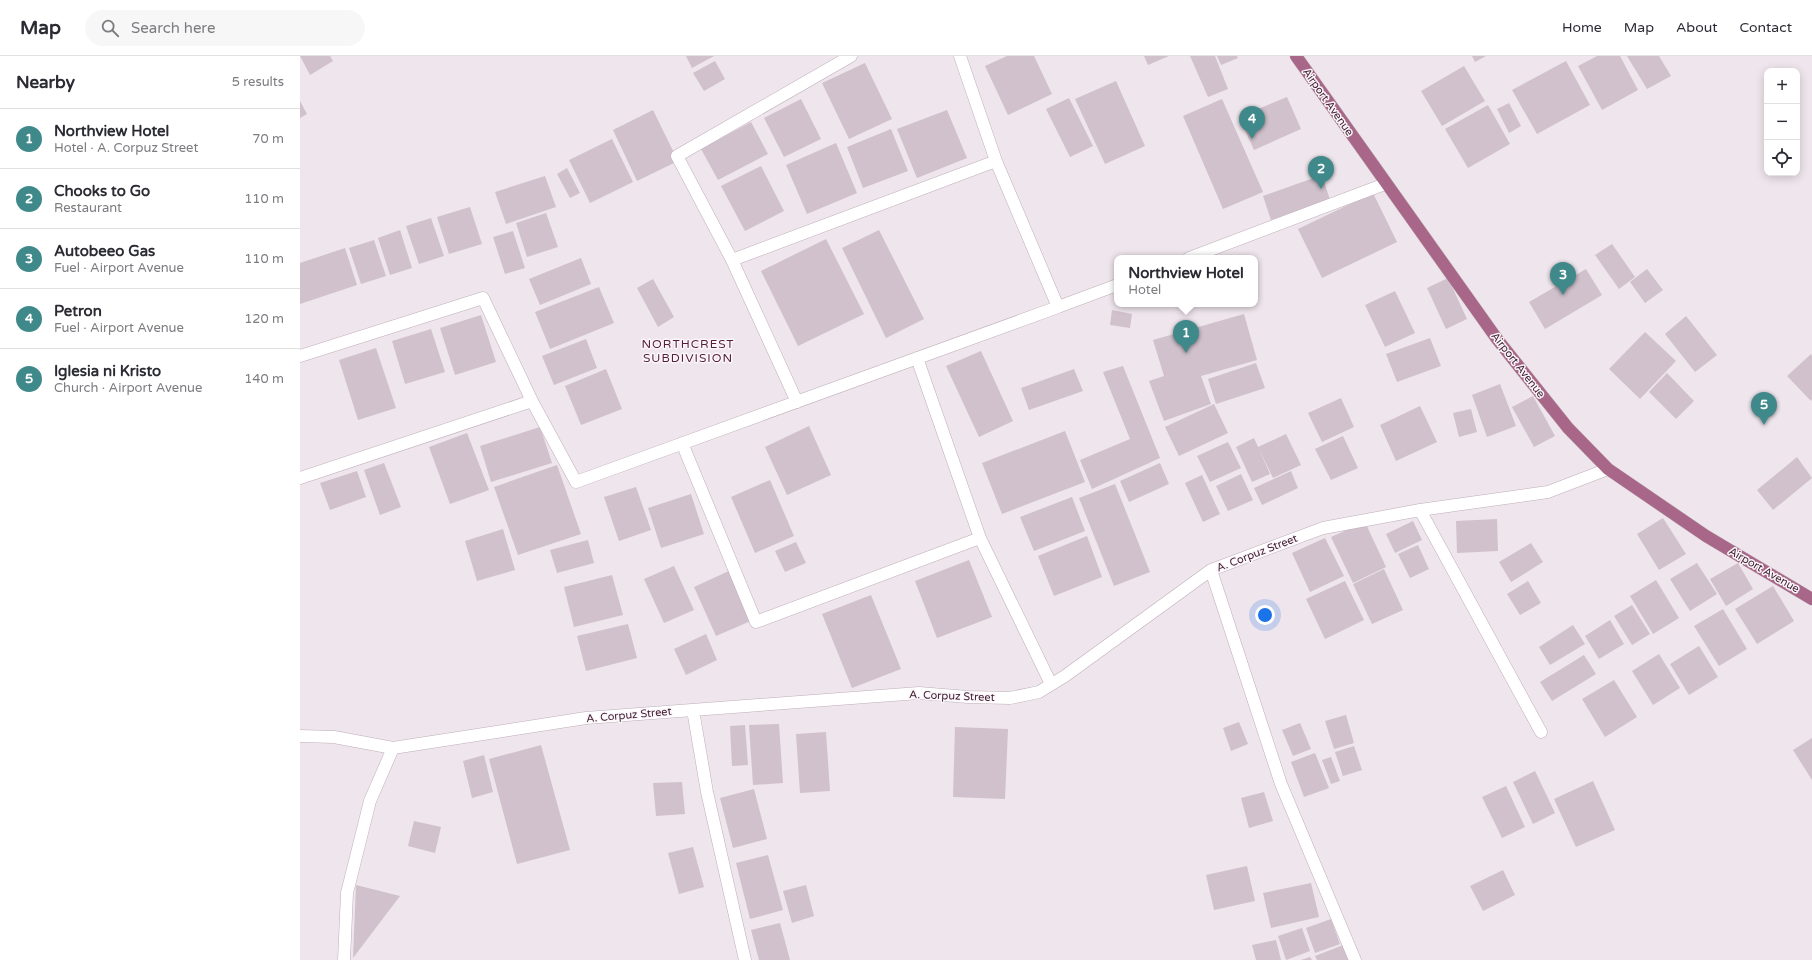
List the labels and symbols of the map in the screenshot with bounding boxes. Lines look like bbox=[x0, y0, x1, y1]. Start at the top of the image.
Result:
street label: Airport Avenue bbox=[1300, 66, 1356, 138]
pin: 4 bbox=[1239, 106, 1265, 139]
pin: 2 bbox=[1308, 156, 1334, 189]
pin: 3 bbox=[1550, 262, 1576, 295]
pin: 1 bbox=[1173, 320, 1199, 353]
street label: Airport Avenue bbox=[1488, 330, 1548, 400]
district label: NORTHCREST SUBDIVISION bbox=[641, 337, 735, 365]
pin: 5 bbox=[1751, 392, 1777, 425]
street label: A. Corpuz Street bbox=[1215, 532, 1299, 574]
street label: Airport Avenue bbox=[1726, 545, 1802, 595]
your location bbox=[1255, 605, 1275, 625]
street label: A. Corpuz Street bbox=[909, 688, 995, 704]
street label: A. Corpuz Street bbox=[586, 705, 672, 725]

